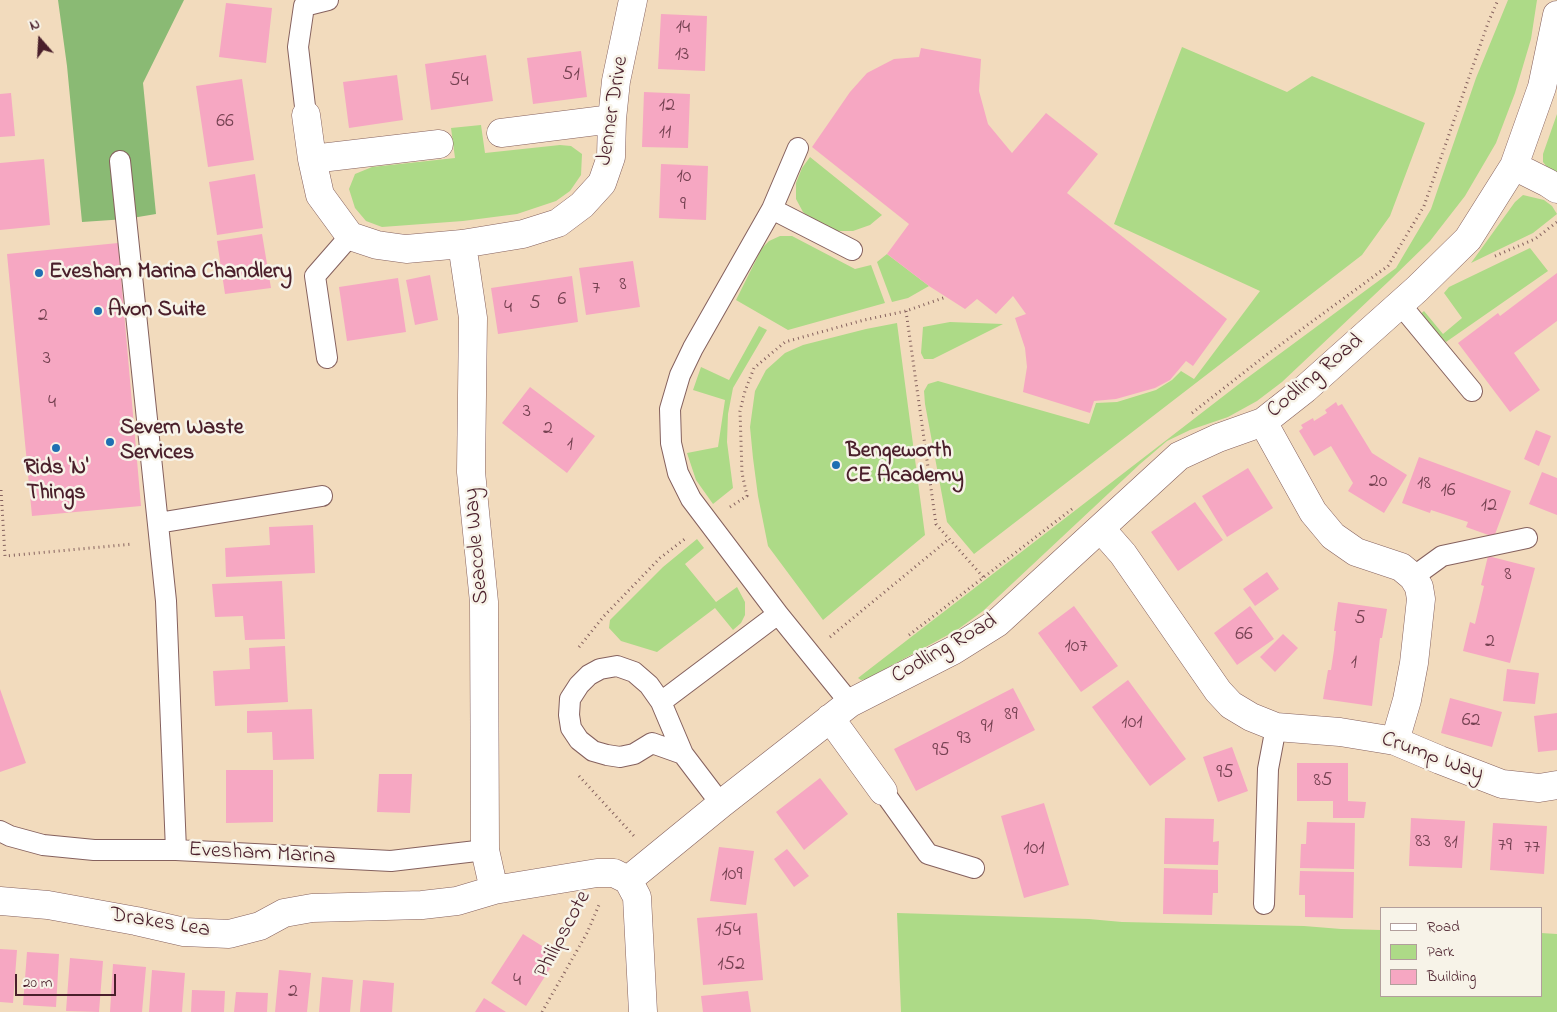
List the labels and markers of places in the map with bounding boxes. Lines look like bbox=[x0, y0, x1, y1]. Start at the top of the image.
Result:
place label: Evesham Marina Chandlery bbox=[49, 260, 292, 286]
marker: Evesham Marina Chandlery bbox=[33, 267, 45, 279]
place label: Avon Suite bbox=[108, 298, 206, 324]
marker: Avon Suite bbox=[92, 305, 104, 317]
place label: Severn Waste Services bbox=[120, 416, 244, 468]
marker: Severn Waste Services bbox=[104, 436, 116, 448]
place label: Bengeworth CE Academy bbox=[846, 439, 964, 491]
marker: Rids 'N' Things bbox=[50, 442, 62, 454]
place label: Rids 'N' Things bbox=[24, 456, 88, 508]
marker: Bengeworth CE Academy bbox=[830, 459, 842, 471]

